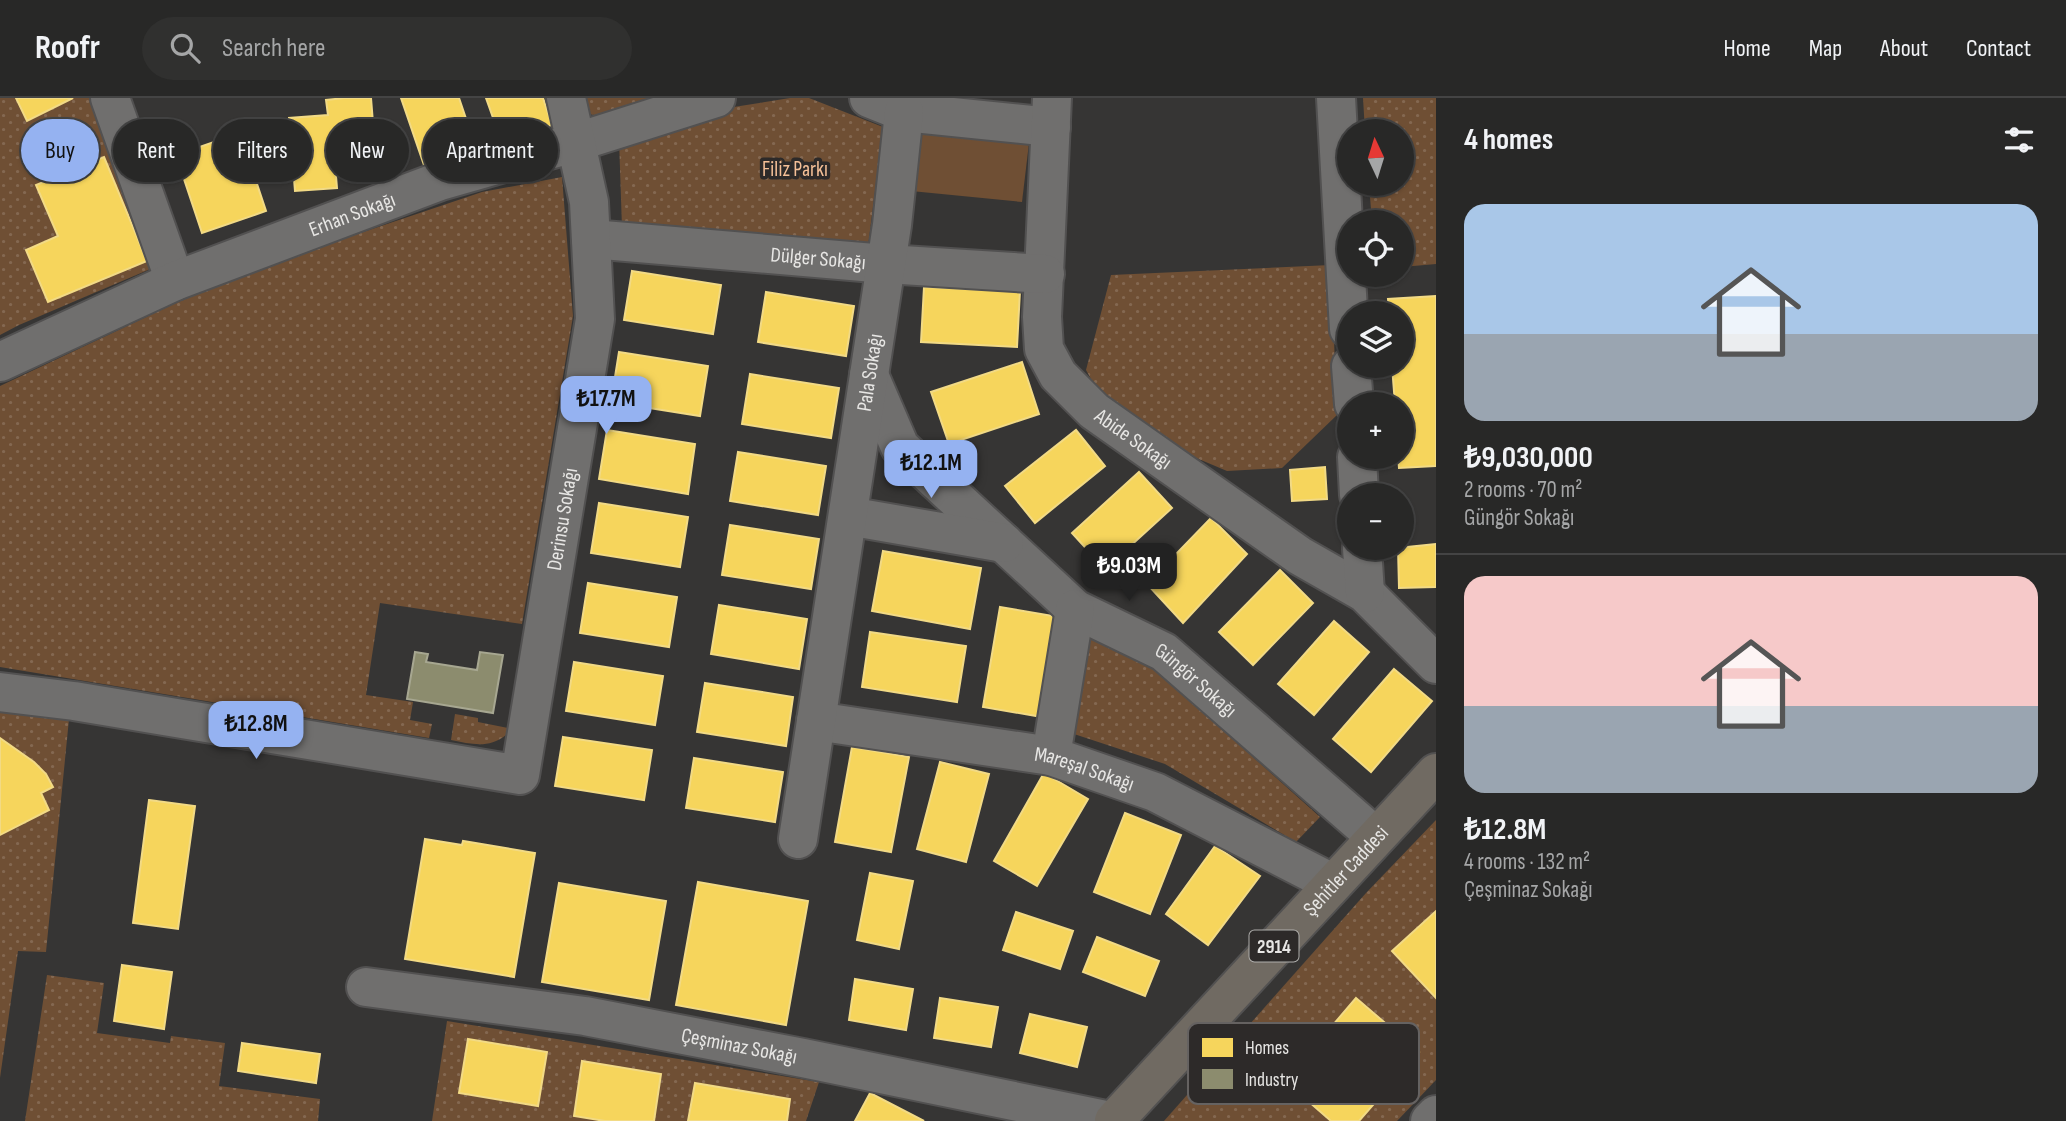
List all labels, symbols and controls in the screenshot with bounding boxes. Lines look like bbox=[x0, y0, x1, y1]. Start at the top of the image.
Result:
search box bbox=[142, 17, 632, 80]
text: Roofr bbox=[35, 28, 100, 68]
icon: search bbox=[166, 29, 204, 67]
text: Search here bbox=[222, 33, 325, 64]
text: Home bbox=[1723, 34, 1771, 63]
text: Map bbox=[1809, 34, 1842, 63]
text: About bbox=[1880, 34, 1928, 63]
text: Contact bbox=[1966, 34, 2031, 63]
chip: Buy bbox=[21, 119, 99, 182]
chip: Rent bbox=[113, 119, 199, 182]
chip: Filters bbox=[213, 119, 312, 182]
chip: New bbox=[326, 119, 409, 182]
chip: Apartment bbox=[423, 119, 558, 182]
north arrow bbox=[1337, 119, 1414, 196]
map controls bbox=[1337, 119, 1414, 560]
icon: filters bbox=[2000, 121, 2038, 159]
text: 4 homes bbox=[1464, 122, 1553, 158]
park label: Filiz Parkı bbox=[762, 157, 828, 182]
street label: Erhan Sokağı bbox=[306, 187, 399, 242]
button: locate bbox=[1337, 210, 1414, 287]
street label: Dülger Sokağı bbox=[770, 242, 867, 275]
icon: home bbox=[1688, 249, 1814, 375]
button: layers bbox=[1337, 301, 1414, 378]
street label: Pala Sokağı bbox=[852, 332, 888, 413]
pin: ₺17.7M bbox=[549, 376, 663, 436]
text: ₺17.7M bbox=[577, 385, 635, 413]
button: + bbox=[1337, 392, 1414, 469]
street label: Abide Sokağı bbox=[1089, 403, 1177, 475]
pin: ₺12.1M bbox=[874, 440, 988, 500]
text: ₺9,030,000 bbox=[1464, 440, 1593, 476]
text: ₺12.1M bbox=[900, 449, 962, 477]
street label: Derinsu Sokağı bbox=[542, 466, 583, 572]
text: 2 rooms · 70 m² bbox=[1464, 476, 1582, 504]
button: − bbox=[1337, 483, 1414, 560]
text: Güngör Sokağı bbox=[1464, 504, 1574, 532]
pin: ₺9.03M bbox=[1072, 544, 1186, 603]
text: ₺9.03M bbox=[1097, 552, 1161, 580]
icon: home bbox=[1688, 621, 1814, 747]
street label: Güngör Sokağı bbox=[1151, 638, 1242, 723]
pin: ₺12.8M bbox=[199, 702, 313, 761]
text: ₺12.8M bbox=[224, 710, 288, 738]
street label: Mareşal Sokağı bbox=[1033, 742, 1137, 797]
text: ₺12.8M bbox=[1464, 812, 1546, 848]
street label: Şehitler Caddesi bbox=[1298, 821, 1394, 921]
text: 4 rooms · 132 m² bbox=[1464, 848, 1590, 876]
text: Çeşminaz Sokağı bbox=[1464, 876, 1593, 904]
road number: 2914 bbox=[1250, 930, 1298, 961]
street label: Çeşminaz Sokağı bbox=[679, 1023, 799, 1070]
legend bbox=[1188, 1023, 1419, 1104]
text: Homes bbox=[1245, 1037, 1289, 1060]
text: Industry bbox=[1245, 1069, 1299, 1092]

